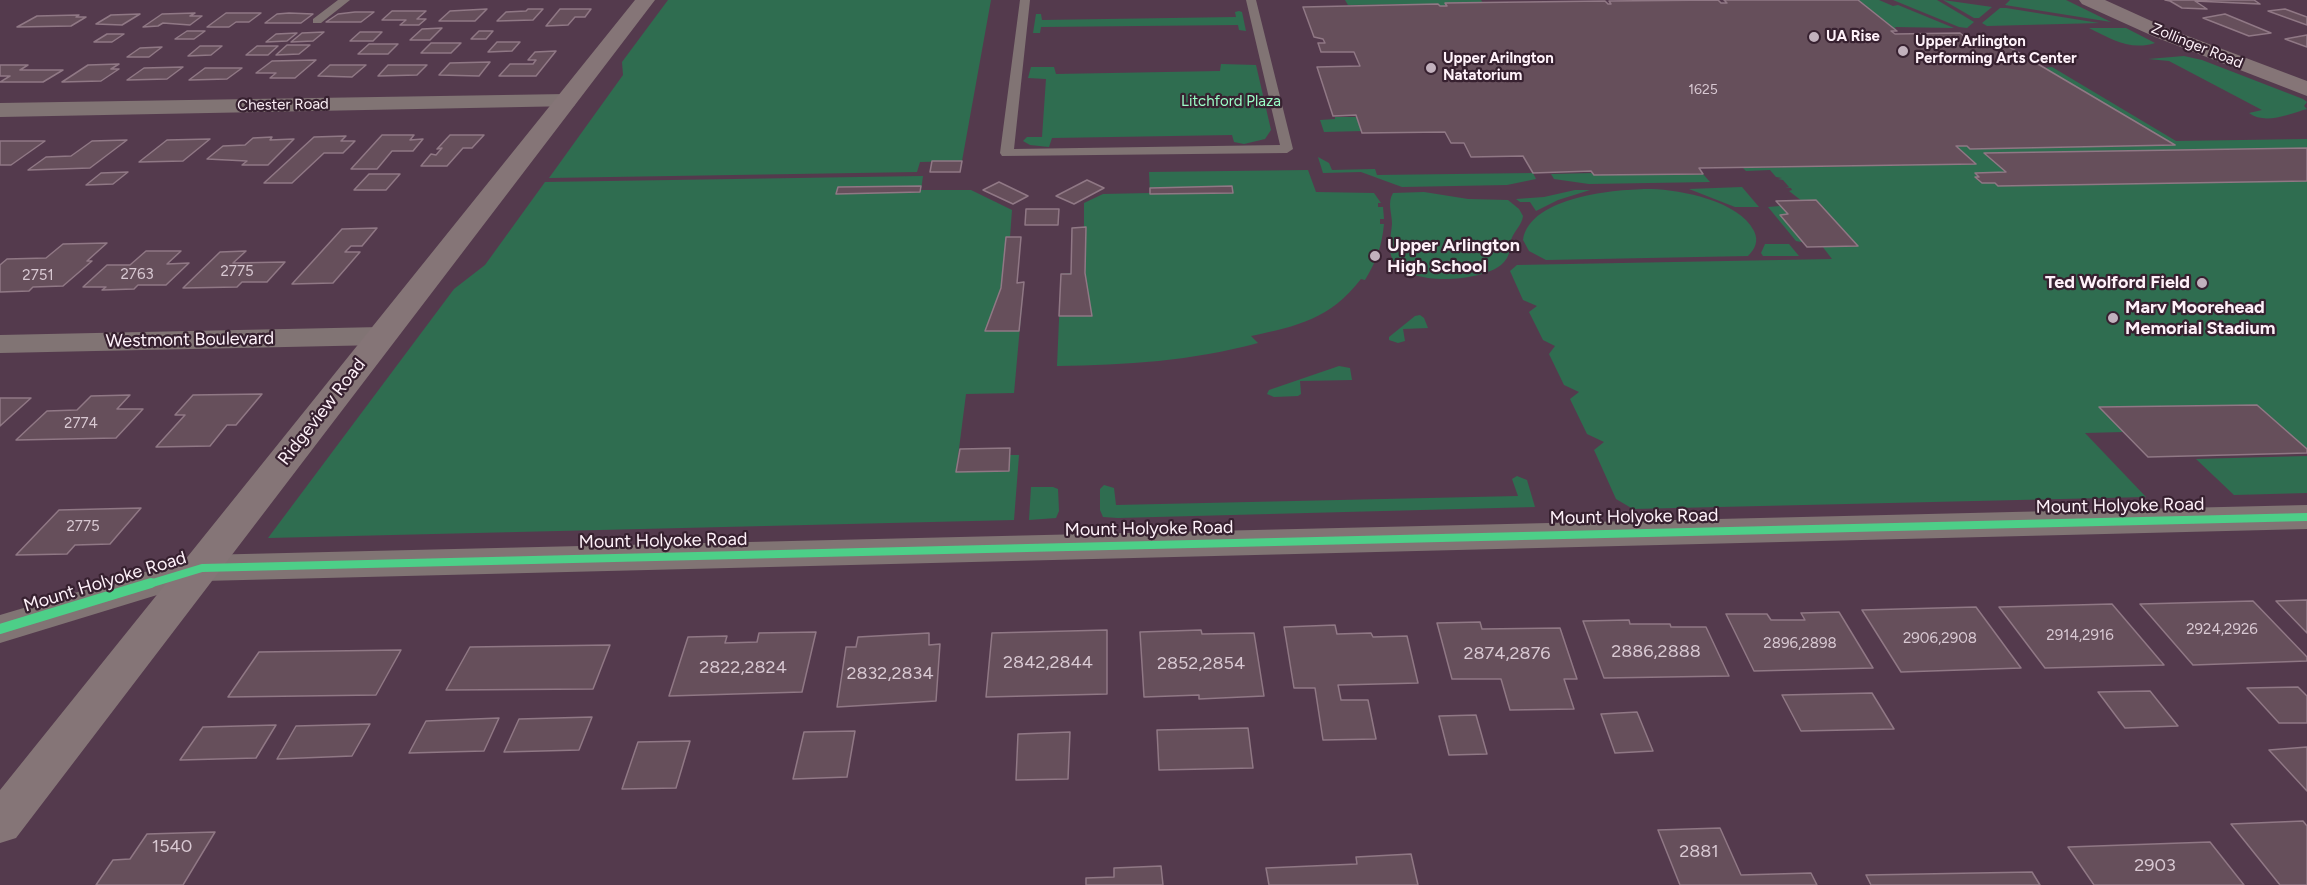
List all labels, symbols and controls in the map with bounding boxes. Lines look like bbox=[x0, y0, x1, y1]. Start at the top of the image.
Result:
street label: Zollinger Road bbox=[2149, 19, 2245, 73]
place label: UA Rise bbox=[1826, 28, 1880, 46]
marker: UA Rise bbox=[1807, 30, 1821, 44]
place label: Upper Arlington Performing Arts Center bbox=[1915, 33, 2077, 68]
marker: Upper Arlington Performing Arts Center bbox=[1896, 44, 1910, 58]
place label: Upper Arilngton Natatorium bbox=[1443, 50, 1554, 85]
marker: Upper Arilngton Natatorium bbox=[1424, 61, 1438, 75]
house number: 1625 bbox=[1688, 82, 1718, 98]
park label: Litchford Plaza bbox=[1181, 93, 1281, 111]
street label: Chester Road bbox=[237, 95, 329, 115]
place label: Upper Arlington High School bbox=[1387, 235, 1520, 278]
marker: Upper Arlington High School bbox=[1368, 249, 1382, 263]
house number: 2775 bbox=[220, 263, 254, 281]
house number: 2763 bbox=[120, 266, 154, 284]
house number: 2751 bbox=[22, 267, 54, 285]
place label: Ted Wolford Field bbox=[2045, 272, 2190, 294]
marker: Ted Wolford Field bbox=[2195, 276, 2209, 290]
place label: Marv Moorehead Memorial Stadium bbox=[2125, 297, 2275, 340]
marker: Marv Moorehead Memorial Stadium bbox=[2106, 311, 2120, 325]
street label: Westmont Boulevard bbox=[106, 328, 274, 352]
street label: Ridgeview Road bbox=[274, 354, 370, 470]
house number: 2774 bbox=[64, 415, 98, 433]
street label: Mount Holyoke Road bbox=[2035, 494, 2205, 518]
street label: Mount Holyoke Road bbox=[1549, 505, 1719, 529]
street label: Mount Holyoke Road bbox=[1064, 517, 1234, 541]
house number: 2775 bbox=[66, 518, 100, 536]
street label: Mount Holyoke Road bbox=[578, 529, 748, 553]
street label: Mount Holyoke Road bbox=[21, 547, 189, 617]
house number: 2924,2926 bbox=[2186, 621, 2258, 639]
house number: 2914,2916 bbox=[2046, 627, 2114, 645]
house number: 2906,2908 bbox=[1903, 630, 1977, 648]
house number: 2896,2898 bbox=[1763, 635, 1837, 653]
house number: 2886,2888 bbox=[1611, 641, 1701, 663]
house number: 2874,2876 bbox=[1464, 643, 1550, 665]
house number: 2842,2844 bbox=[1003, 652, 1093, 674]
house number: 2852,2854 bbox=[1157, 653, 1245, 675]
house number: 2822,2824 bbox=[699, 657, 787, 679]
house number: 2832,2834 bbox=[846, 663, 934, 685]
house number: 1540 bbox=[152, 836, 192, 858]
house number: 2881 bbox=[1679, 841, 1719, 863]
house number: 2903 bbox=[2134, 855, 2176, 877]

